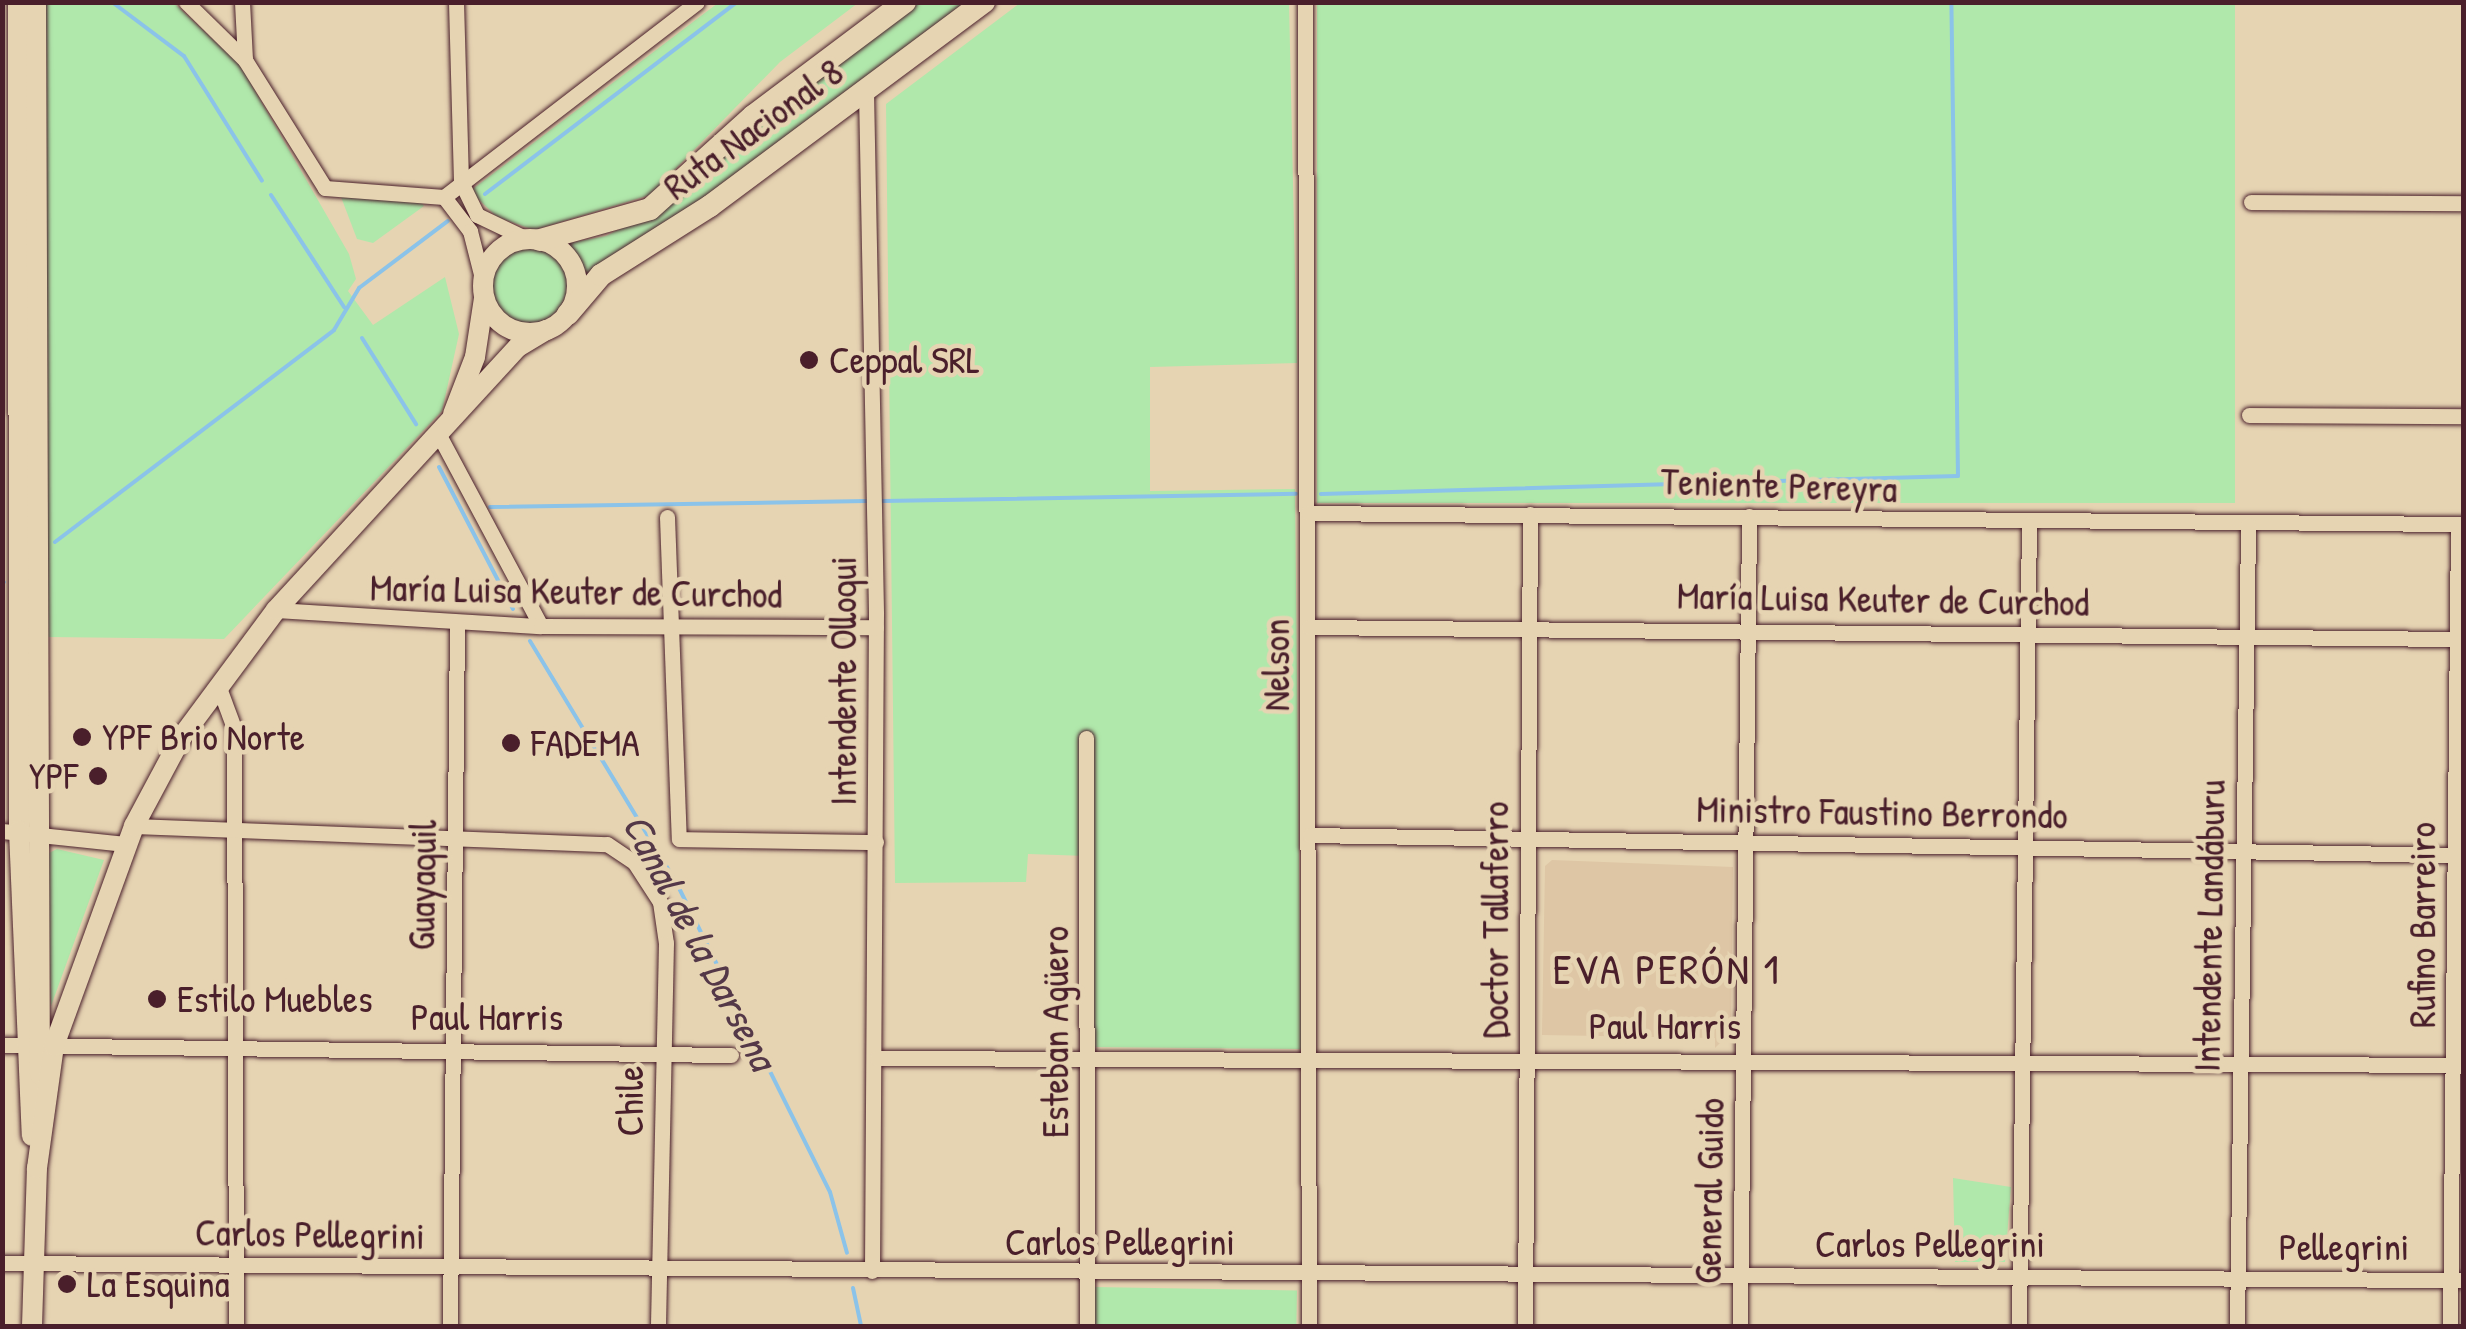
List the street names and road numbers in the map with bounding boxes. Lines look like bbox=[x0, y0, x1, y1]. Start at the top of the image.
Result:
street label: Ruta Nacional 8 bbox=[655, 49, 851, 209]
street label: Teniente Pereyra bbox=[1660, 458, 1898, 512]
street label: Intendente Olloqui bbox=[820, 556, 866, 806]
street label: María Luisa Keuter de Curchod bbox=[369, 565, 783, 617]
street label: María Luisa Keuter de Curchod bbox=[1676, 573, 2090, 625]
street label: Nelson bbox=[1253, 619, 1299, 711]
street label: Intendente Landáburu bbox=[2184, 780, 2234, 1072]
street label: Ministro Faustino Berrondo bbox=[1696, 786, 2068, 838]
street label: Doctor Tallaferro bbox=[1472, 801, 1518, 1039]
street label: Guayaquil bbox=[398, 819, 446, 951]
street label: Rufino Barreiro bbox=[2399, 822, 2445, 1028]
street label: Esteban Agüero bbox=[1032, 926, 1078, 1138]
street label: Paul Harris bbox=[411, 994, 563, 1040]
street label: Paul Harris bbox=[1589, 1003, 1741, 1049]
street label: Chile bbox=[607, 1066, 653, 1136]
street label: General Guido bbox=[1685, 1098, 1733, 1284]
street label: Carlos Pellegrini bbox=[195, 1209, 425, 1259]
street label: Carlos Pellegrini bbox=[1005, 1219, 1235, 1265]
street label: Carlos Pellegrini bbox=[1815, 1221, 2045, 1267]
street label: Pellegrini bbox=[2279, 1224, 2409, 1270]

